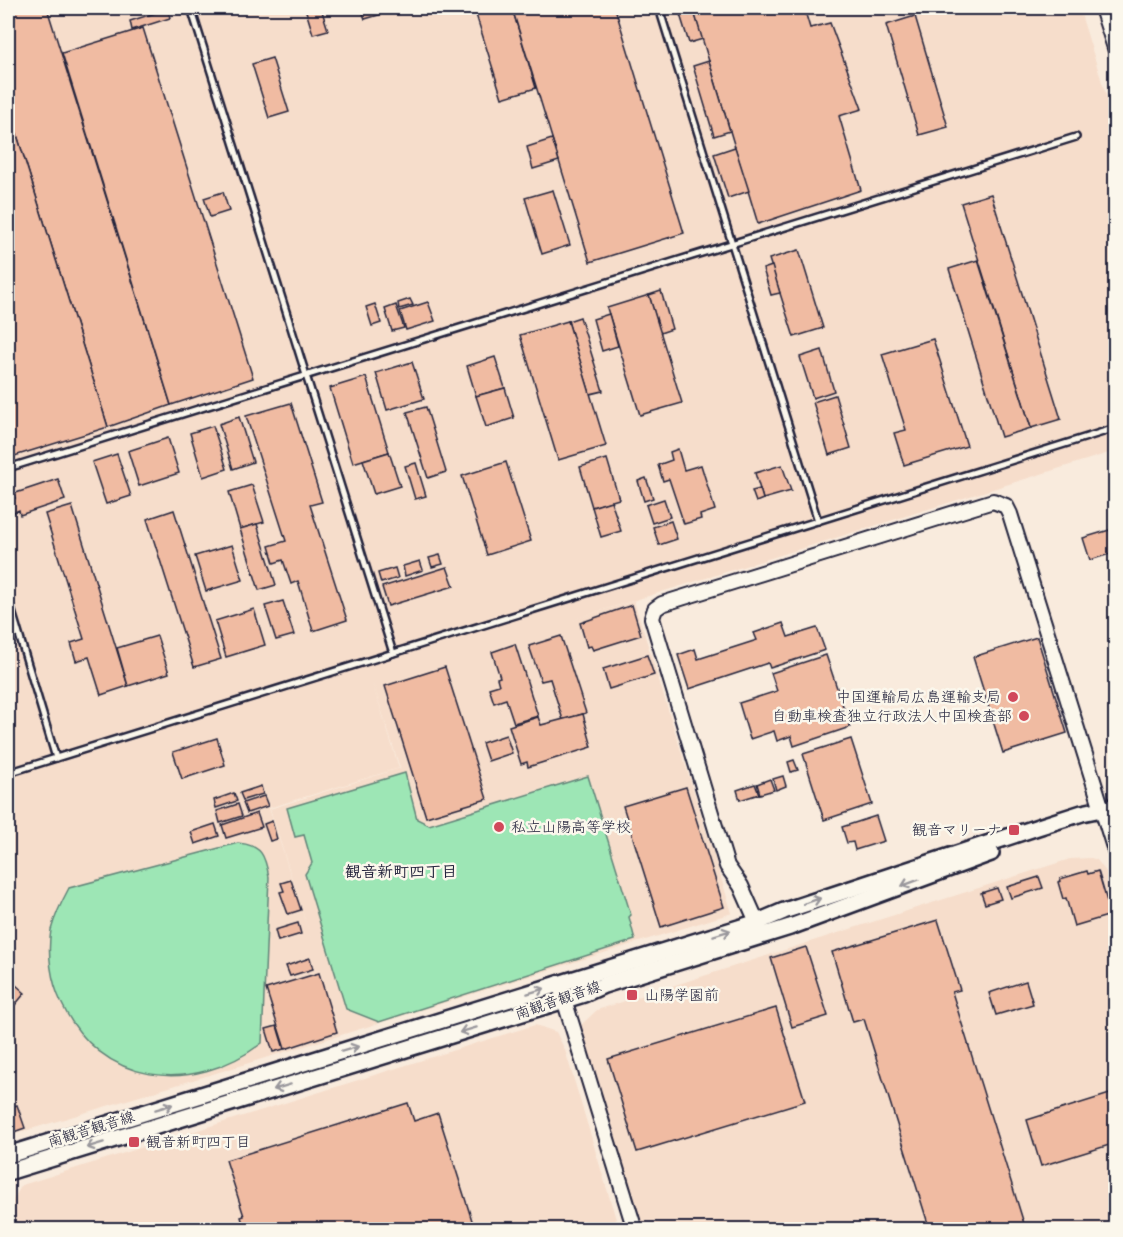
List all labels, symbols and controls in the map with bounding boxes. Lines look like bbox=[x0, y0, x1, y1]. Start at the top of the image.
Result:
place label: 中国運輸局広島運輸支局 bbox=[836, 687, 1001, 707]
marker: 中国運輸局広島運輸支局 bbox=[1006, 690, 1020, 704]
place label: 自動車検査独立行政法人中国検査部 bbox=[772, 706, 1012, 726]
marker: 自動車検査独立行政法人中国検査部 bbox=[1017, 709, 1031, 723]
place label: 私立山陽高等学校 bbox=[511, 817, 631, 837]
marker: 私立山陽高等学校 bbox=[492, 820, 506, 834]
place label: 観音マリーナ bbox=[912, 820, 1002, 840]
marker: 観音マリーナ bbox=[1007, 823, 1021, 837]
district label: 観音新町四丁目 bbox=[345, 861, 457, 882]
one-way arrow bbox=[901, 879, 920, 890]
one-way arrow bbox=[802, 895, 821, 906]
one-way arrow bbox=[712, 927, 731, 938]
street label: 南観音観音線 bbox=[512, 976, 604, 1024]
one-way arrow bbox=[526, 985, 545, 996]
place label: 山陽学園前 bbox=[644, 985, 719, 1005]
marker: 山陽学園前 bbox=[625, 988, 639, 1002]
one-way arrow bbox=[459, 1025, 478, 1036]
one-way arrow bbox=[340, 1043, 359, 1054]
one-way arrow bbox=[273, 1082, 292, 1093]
one-way arrow bbox=[154, 1101, 173, 1112]
street label: 南観音観音線 bbox=[45, 1106, 137, 1152]
place label: 観音新町四丁目 bbox=[146, 1132, 251, 1152]
marker: 観音新町四丁目 bbox=[127, 1135, 141, 1149]
one-way arrow bbox=[86, 1140, 105, 1151]

